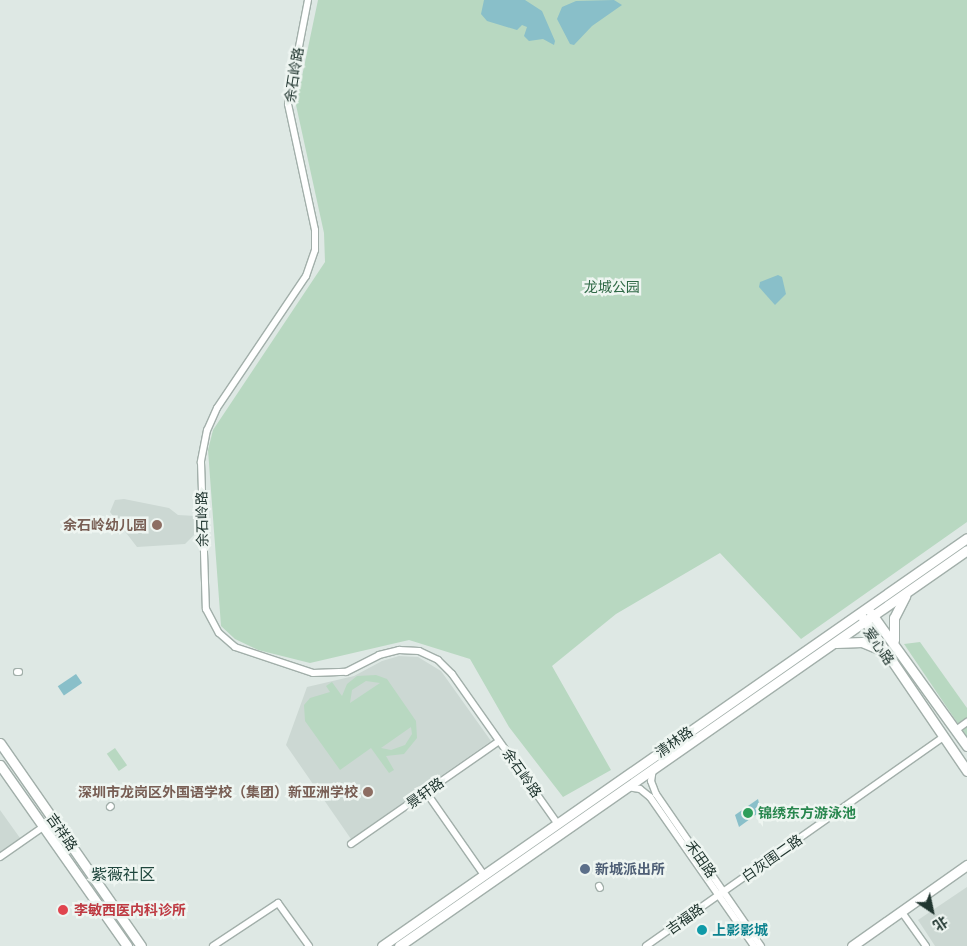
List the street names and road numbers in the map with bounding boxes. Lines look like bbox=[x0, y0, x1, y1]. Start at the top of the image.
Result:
street label: 余石岭路 bbox=[281, 46, 307, 104]
street label: 余石岭路 bbox=[193, 491, 211, 547]
street label: 爱心路 bbox=[860, 624, 898, 668]
street label: 清林路 bbox=[652, 723, 696, 761]
street label: 余石岭路 bbox=[499, 745, 545, 801]
street label: 景轩路 bbox=[403, 774, 447, 812]
street label: 吉祥路 bbox=[43, 810, 81, 854]
street label: 白灰围二路 bbox=[739, 831, 805, 885]
street label: 禾田路 bbox=[682, 837, 720, 881]
street label: 吉福路 bbox=[663, 900, 707, 938]

